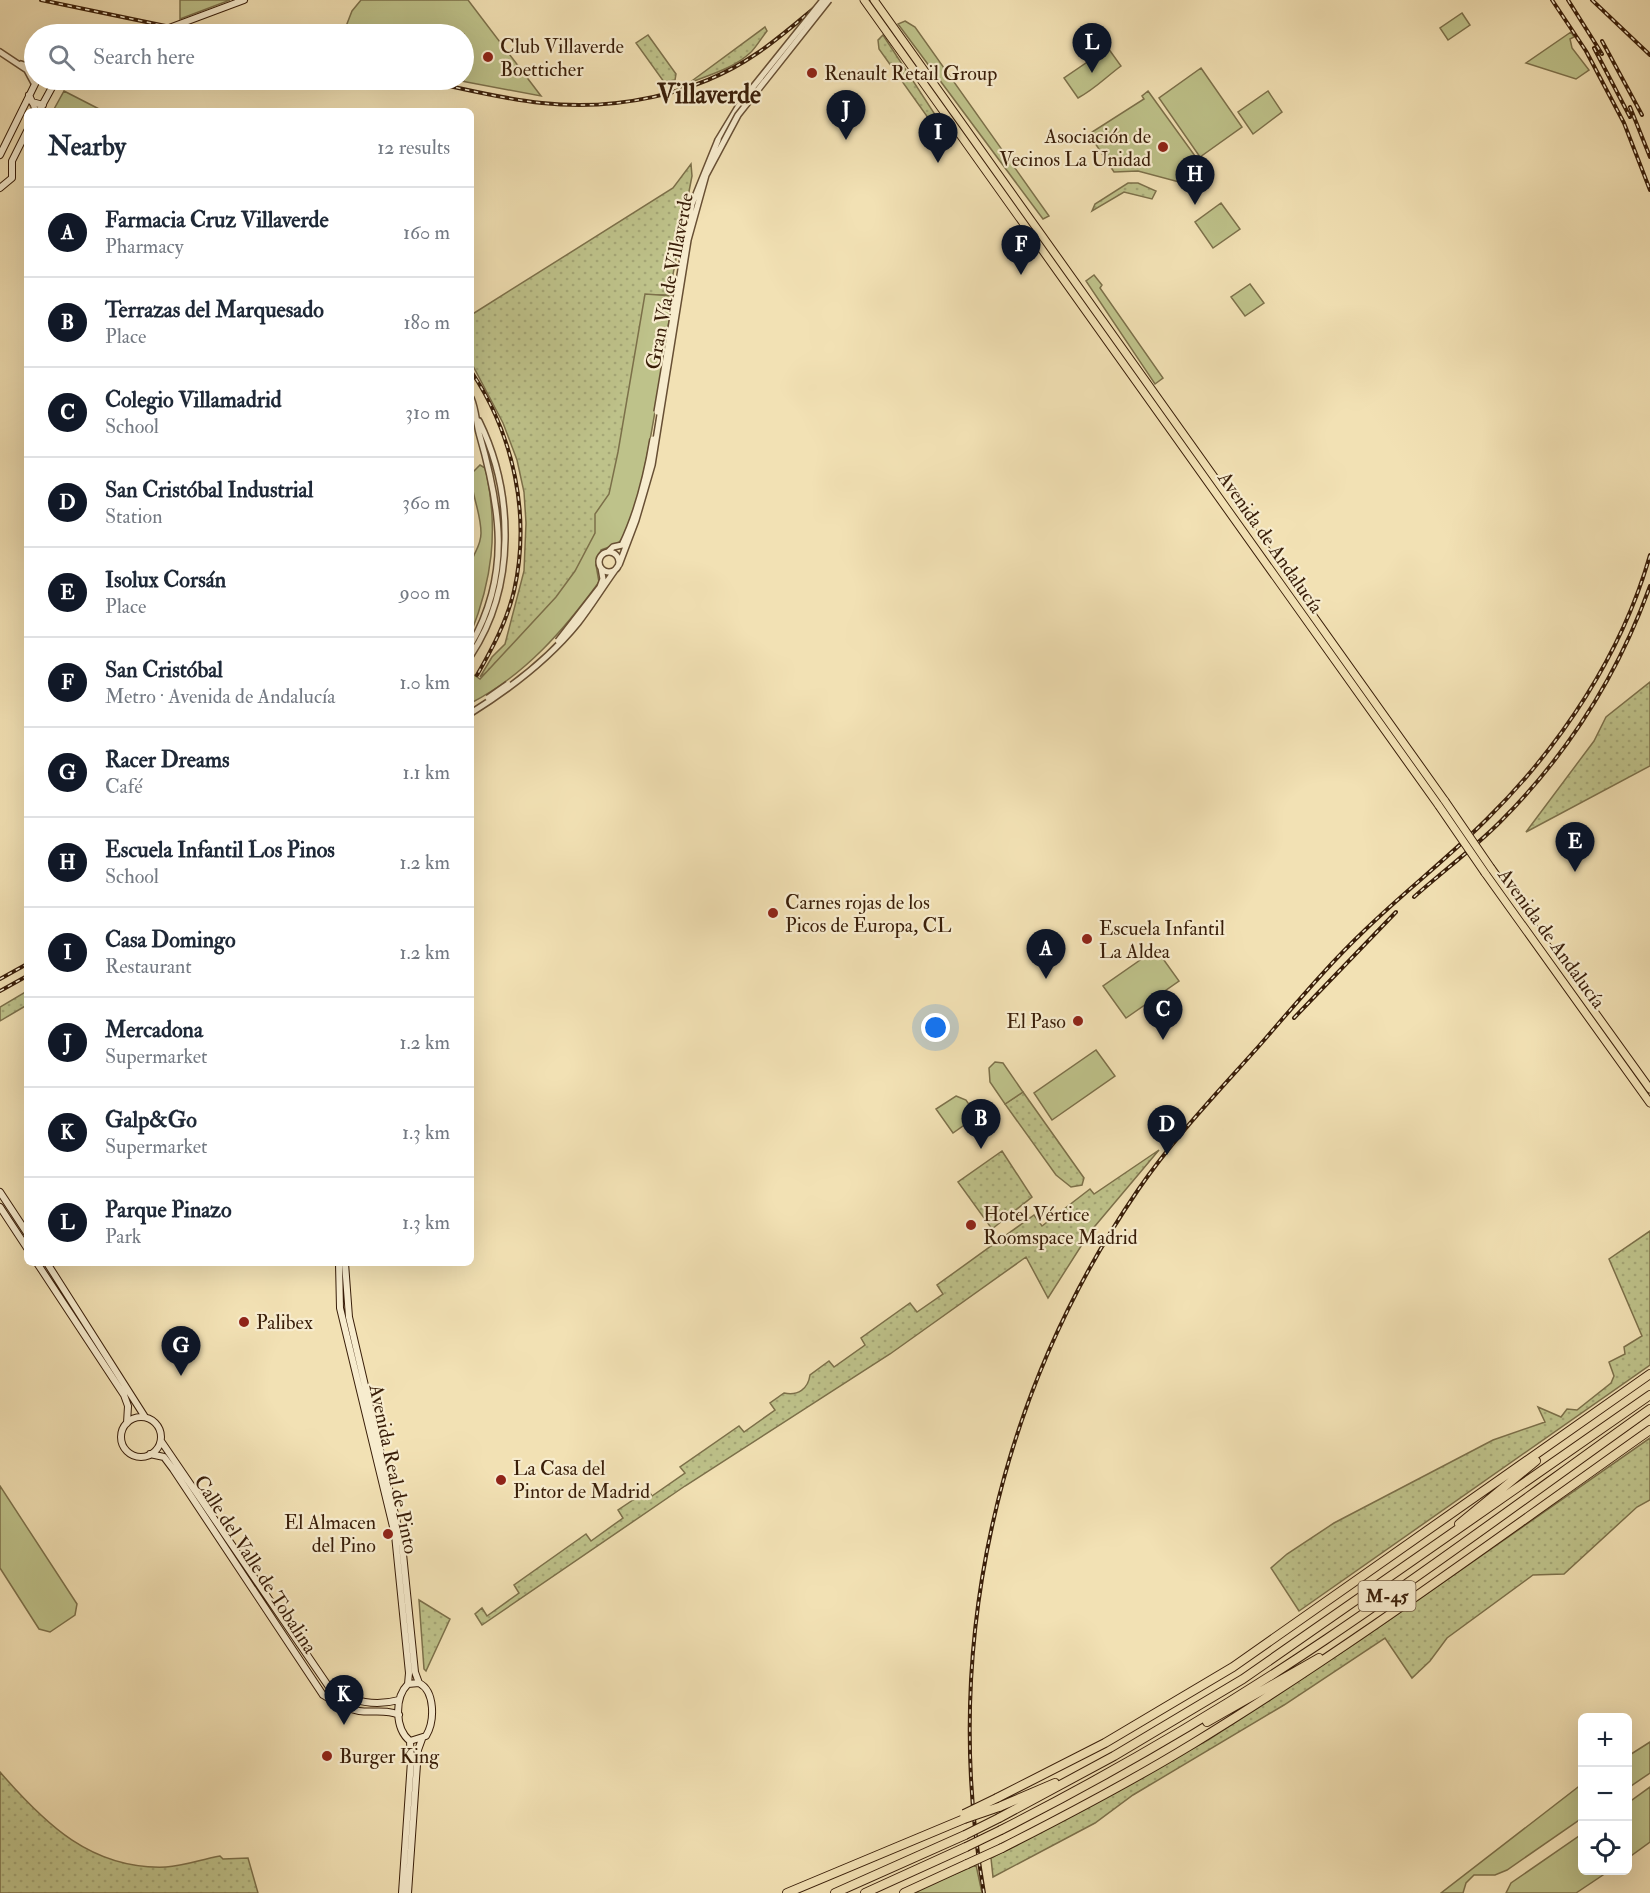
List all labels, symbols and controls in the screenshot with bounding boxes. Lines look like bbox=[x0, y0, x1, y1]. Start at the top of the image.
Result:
pin: L bbox=[1072, 23, 1112, 73]
search box bbox=[24, 24, 474, 90]
place label: Club Villaverde Boetticher bbox=[500, 34, 624, 82]
icon: search bbox=[45, 41, 78, 74]
text: Search here bbox=[93, 43, 195, 71]
marker: Club Villaverde Boetticher bbox=[481, 50, 495, 64]
place label: Renault Retail Group bbox=[824, 61, 997, 87]
marker: Renault Retail Group bbox=[805, 66, 819, 80]
district label: Villaverde bbox=[656, 79, 761, 111]
pin: J bbox=[826, 90, 866, 140]
pin: I bbox=[918, 114, 958, 163]
place label: Asociación de Vecinos La Unidad bbox=[999, 124, 1151, 172]
text: Nearby bbox=[48, 131, 126, 163]
text: 12 results bbox=[377, 135, 450, 160]
marker: Asociación de Vecinos La Unidad bbox=[1156, 140, 1170, 154]
pin: H bbox=[1176, 156, 1214, 205]
street label: Gran Vía de Villaverde bbox=[640, 191, 699, 372]
text: Farmacia Cruz Villaverde bbox=[105, 206, 329, 234]
text: A bbox=[61, 220, 74, 245]
text: 160 m bbox=[403, 220, 450, 245]
pin: F bbox=[1002, 226, 1040, 275]
text: Pharmacy bbox=[105, 234, 183, 259]
text: Terrazas del Marquesado bbox=[105, 296, 324, 324]
text: B bbox=[61, 310, 74, 335]
text: 180 m bbox=[403, 310, 450, 335]
text: Place bbox=[105, 324, 146, 349]
text: Colegio Villamadrid bbox=[105, 386, 282, 414]
text: C bbox=[60, 400, 75, 425]
text: 310 m bbox=[405, 400, 450, 425]
text: School bbox=[105, 414, 159, 439]
street label: Avenida de Andalucía bbox=[1212, 466, 1329, 619]
text: San Cristóbal Industrial bbox=[105, 476, 313, 504]
text: D bbox=[59, 490, 76, 515]
text: 360 m bbox=[402, 490, 450, 515]
text: Station bbox=[105, 504, 162, 529]
text: Isolux Corsán bbox=[105, 566, 226, 594]
text: E bbox=[60, 580, 75, 605]
text: 900 m bbox=[400, 580, 450, 605]
text: Place bbox=[105, 594, 146, 619]
text: San Cristóbal bbox=[105, 656, 223, 684]
text: F bbox=[61, 670, 74, 695]
text: 1.0 km bbox=[399, 670, 450, 695]
text: Metro · Avenida de Andalucía bbox=[105, 684, 336, 709]
text: Racer Dreams bbox=[105, 746, 230, 774]
text: G bbox=[59, 760, 76, 785]
text: 1.1 km bbox=[403, 760, 450, 785]
text: Café bbox=[105, 774, 143, 799]
pin: E bbox=[1556, 822, 1594, 872]
text: Escuela Infantil Los Pinos bbox=[105, 836, 335, 864]
text: H bbox=[59, 850, 76, 875]
text: 1.2 km bbox=[400, 850, 450, 875]
street label: Avenida de Andalucía bbox=[1492, 862, 1611, 1014]
text: School bbox=[105, 864, 159, 889]
place label: Carnes rojas de los Picos de Europa, CL bbox=[785, 890, 952, 939]
marker: Carnes rojas de los Picos de Europa, CL bbox=[766, 906, 780, 920]
place label: Escuela Infantil La Aldea bbox=[1099, 916, 1225, 964]
text: Casa Domingo bbox=[105, 926, 235, 954]
pin: A bbox=[1026, 930, 1066, 979]
marker: Escuela Infantil La Aldea bbox=[1080, 932, 1094, 946]
text: I bbox=[63, 940, 72, 965]
text: 1.2 km bbox=[400, 940, 450, 965]
text: Restaurant bbox=[105, 954, 192, 979]
pin: C bbox=[1144, 990, 1182, 1040]
place label: El Paso bbox=[1006, 1009, 1066, 1034]
your location bbox=[921, 1013, 950, 1042]
marker: El Paso bbox=[1071, 1014, 1085, 1028]
text: Mercadona bbox=[105, 1016, 203, 1044]
text: J bbox=[63, 1030, 72, 1055]
text: 1.2 km bbox=[400, 1030, 450, 1055]
text: Supermarket bbox=[105, 1044, 208, 1069]
pin: B bbox=[962, 1100, 1000, 1149]
text: Galp&Go bbox=[105, 1106, 197, 1134]
pin: D bbox=[1148, 1106, 1186, 1155]
text: K bbox=[61, 1120, 74, 1145]
text: 1.3 km bbox=[402, 1120, 450, 1145]
text: Supermarket bbox=[105, 1134, 208, 1159]
text: Parque Pinazo bbox=[105, 1196, 232, 1224]
place label: Hotel Vértice Roomspace Madrid bbox=[983, 1202, 1138, 1251]
text: L bbox=[60, 1210, 75, 1235]
text: 1.3 km bbox=[402, 1210, 450, 1235]
marker: Hotel Vértice Roomspace Madrid bbox=[964, 1218, 978, 1232]
text: Park bbox=[105, 1224, 141, 1249]
place label: Palibex bbox=[256, 1310, 313, 1335]
marker: Palibex bbox=[237, 1315, 251, 1329]
pin: G bbox=[162, 1326, 201, 1376]
street label: Avenida Real de Pinto bbox=[363, 1381, 424, 1556]
place label: La Casa del Pintor de Madrid bbox=[513, 1456, 650, 1504]
street label: Calle del Valle de Tobalina bbox=[189, 1470, 323, 1659]
marker: La Casa del Pintor de Madrid bbox=[494, 1473, 508, 1487]
place label: El Almacen del Pino bbox=[284, 1510, 376, 1558]
marker: El Almacen del Pino bbox=[381, 1527, 395, 1541]
road number: M-45 bbox=[1358, 1581, 1416, 1611]
pin: K bbox=[324, 1676, 364, 1725]
map controls bbox=[1578, 1713, 1632, 1875]
button: + bbox=[1578, 1713, 1632, 1767]
place label: Burger King bbox=[339, 1744, 440, 1769]
marker: Burger King bbox=[320, 1749, 334, 1763]
button: − bbox=[1578, 1767, 1632, 1821]
button: locate bbox=[1578, 1821, 1632, 1875]

